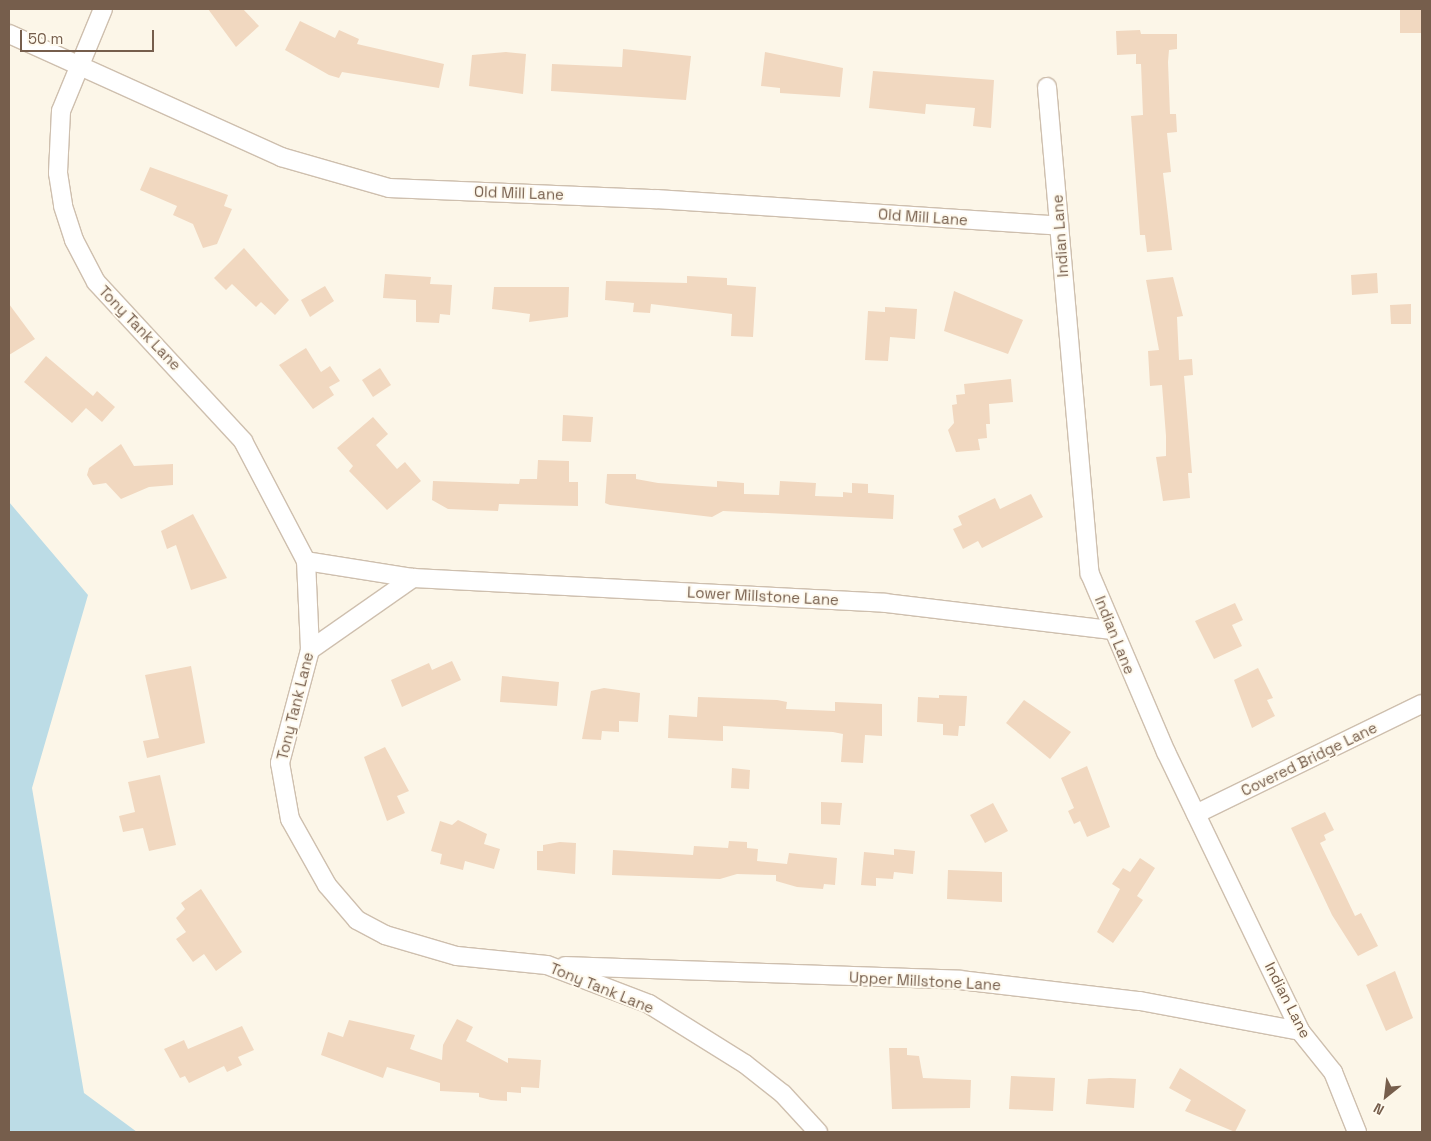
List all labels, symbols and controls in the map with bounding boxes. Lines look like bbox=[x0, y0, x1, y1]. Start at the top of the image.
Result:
scale bar bbox=[22, 20, 156, 52]
text: 50 m bbox=[28, 29, 63, 48]
street label: Old Mill Lane bbox=[474, 182, 564, 204]
street label: Indian Lane bbox=[1048, 194, 1072, 278]
street label: Old Mill Lane bbox=[877, 205, 969, 229]
street label: Tony Tank Lane bbox=[95, 282, 185, 374]
street label: Lower Millstone Lane bbox=[687, 583, 839, 609]
street label: Indian Lane bbox=[1091, 593, 1139, 677]
street label: Tony Tank Lane bbox=[273, 650, 317, 762]
street label: Covered Bridge Lane bbox=[1238, 718, 1380, 800]
street label: Tony Tank Lane bbox=[547, 959, 657, 1017]
street label: Indian Lane bbox=[1261, 959, 1315, 1041]
street label: Upper Millstone Lane bbox=[849, 968, 1001, 994]
north arrow bbox=[1361, 1071, 1411, 1121]
text: N bbox=[1370, 1099, 1387, 1119]

